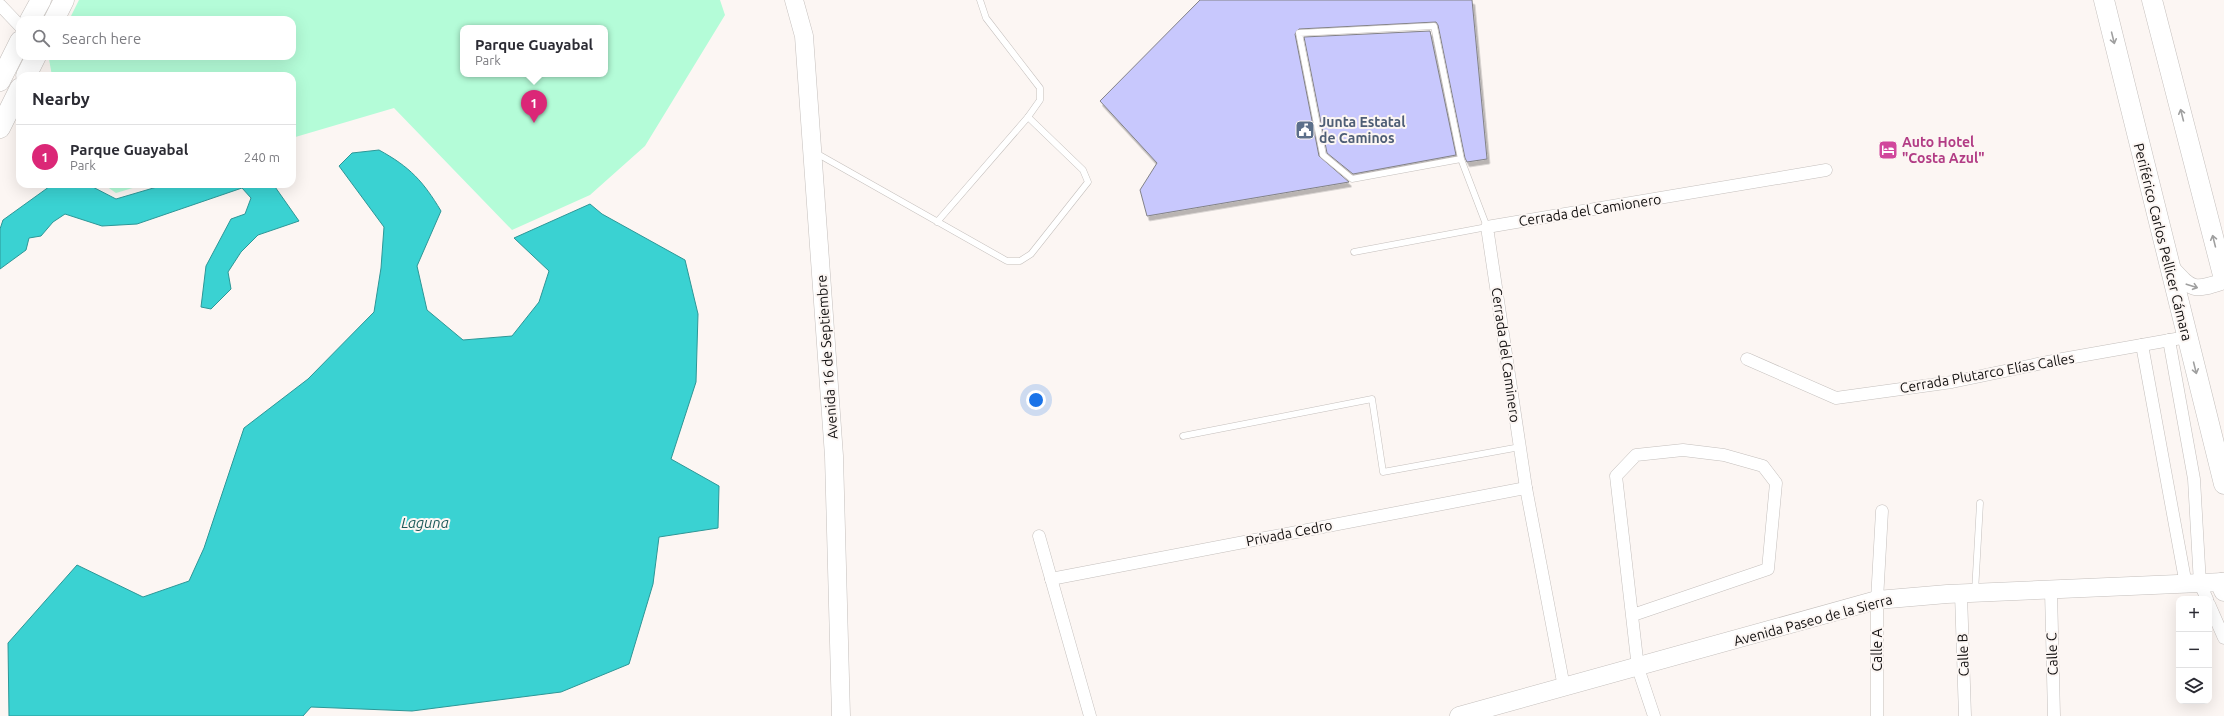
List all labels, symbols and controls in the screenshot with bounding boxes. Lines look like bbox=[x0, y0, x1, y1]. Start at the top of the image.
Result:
search box bbox=[16, 16, 296, 60]
popup bbox=[460, 25, 608, 77]
icon: search bbox=[30, 27, 52, 49]
text: Search here bbox=[62, 30, 141, 47]
one-way arrow bbox=[2110, 31, 2118, 44]
text: Parque Guayabal bbox=[475, 36, 593, 53]
text: Park bbox=[475, 53, 501, 67]
text: Nearby bbox=[32, 89, 90, 108]
pin: 1 bbox=[521, 90, 547, 123]
one-way arrow bbox=[2178, 109, 2185, 122]
place label: Junta Estatal de Caminos bbox=[1319, 114, 1405, 146]
public building icon: Junta Estatal de Caminos bbox=[1294, 119, 1316, 141]
place label: Auto Hotel "Costa Azul" bbox=[1902, 134, 1984, 166]
hotel icon: Auto Hotel "Costa Azul" bbox=[1877, 139, 1899, 161]
text: Parque Guayabal bbox=[70, 141, 188, 158]
street label: Periférico Carlos Pellicer Cámara bbox=[2131, 141, 2195, 343]
text: 1 bbox=[41, 150, 49, 164]
text: 240 m bbox=[244, 150, 280, 164]
text: Park bbox=[70, 158, 96, 172]
street label: Cerrada del Camionero bbox=[1518, 191, 1662, 229]
one-way arrow bbox=[2210, 235, 2218, 248]
street label: Avenida 16 de Septiembre bbox=[813, 274, 841, 440]
one-way arrow bbox=[2186, 282, 2198, 290]
street label: Cerrada del Caminero bbox=[1489, 287, 1523, 423]
street label: Cerrada Plutarco Elías Calles bbox=[1899, 350, 2075, 396]
one-way arrow bbox=[2191, 361, 2199, 374]
your location bbox=[1026, 390, 1046, 410]
water label: Laguna bbox=[401, 514, 449, 531]
street label: Privada Cedro bbox=[1244, 517, 1334, 549]
street label: Avenida Paseo de la Sierra bbox=[1732, 591, 1894, 649]
map controls bbox=[2176, 596, 2212, 704]
button: + bbox=[2176, 596, 2212, 632]
street label: Calle A bbox=[1869, 628, 1885, 672]
street label: Calle C bbox=[2043, 632, 2061, 676]
button: − bbox=[2176, 632, 2212, 668]
street label: Calle B bbox=[1954, 633, 1972, 677]
button: layers bbox=[2176, 668, 2212, 704]

